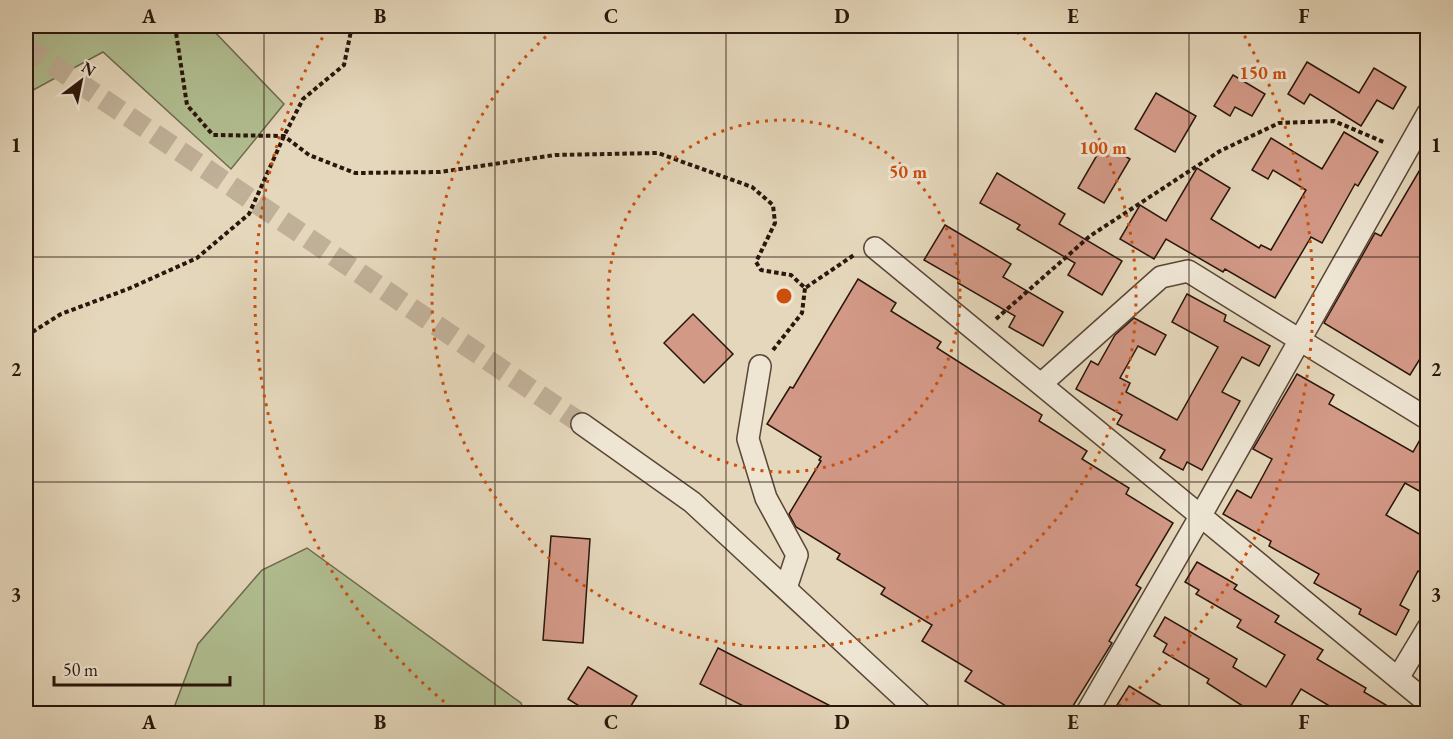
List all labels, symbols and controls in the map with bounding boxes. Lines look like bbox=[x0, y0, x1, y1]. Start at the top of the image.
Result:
text: A bbox=[141, 3, 157, 29]
text: B bbox=[374, 3, 386, 29]
text: C bbox=[604, 3, 618, 29]
text: D bbox=[834, 3, 850, 29]
text: E bbox=[1067, 3, 1079, 29]
text: F bbox=[1299, 3, 1310, 29]
north arrow bbox=[51, 51, 111, 111]
text: N bbox=[78, 56, 100, 81]
text: 150 m bbox=[1239, 61, 1287, 84]
text: 1 bbox=[11, 132, 21, 158]
text: 1 bbox=[1431, 132, 1441, 158]
text: 100 m bbox=[1079, 136, 1127, 159]
text: 50 m bbox=[889, 160, 927, 183]
centre of rings bbox=[774, 286, 794, 306]
text: 2 bbox=[11, 356, 22, 382]
text: 2 bbox=[1431, 356, 1442, 382]
text: 3 bbox=[11, 581, 21, 607]
text: 3 bbox=[1431, 581, 1441, 607]
scale bar bbox=[54, 649, 230, 687]
text: 50 m bbox=[63, 658, 98, 681]
text: A bbox=[141, 709, 157, 735]
text: B bbox=[374, 709, 386, 735]
text: C bbox=[604, 709, 618, 735]
text: D bbox=[834, 709, 850, 735]
text: E bbox=[1067, 709, 1079, 735]
text: F bbox=[1299, 709, 1310, 735]

